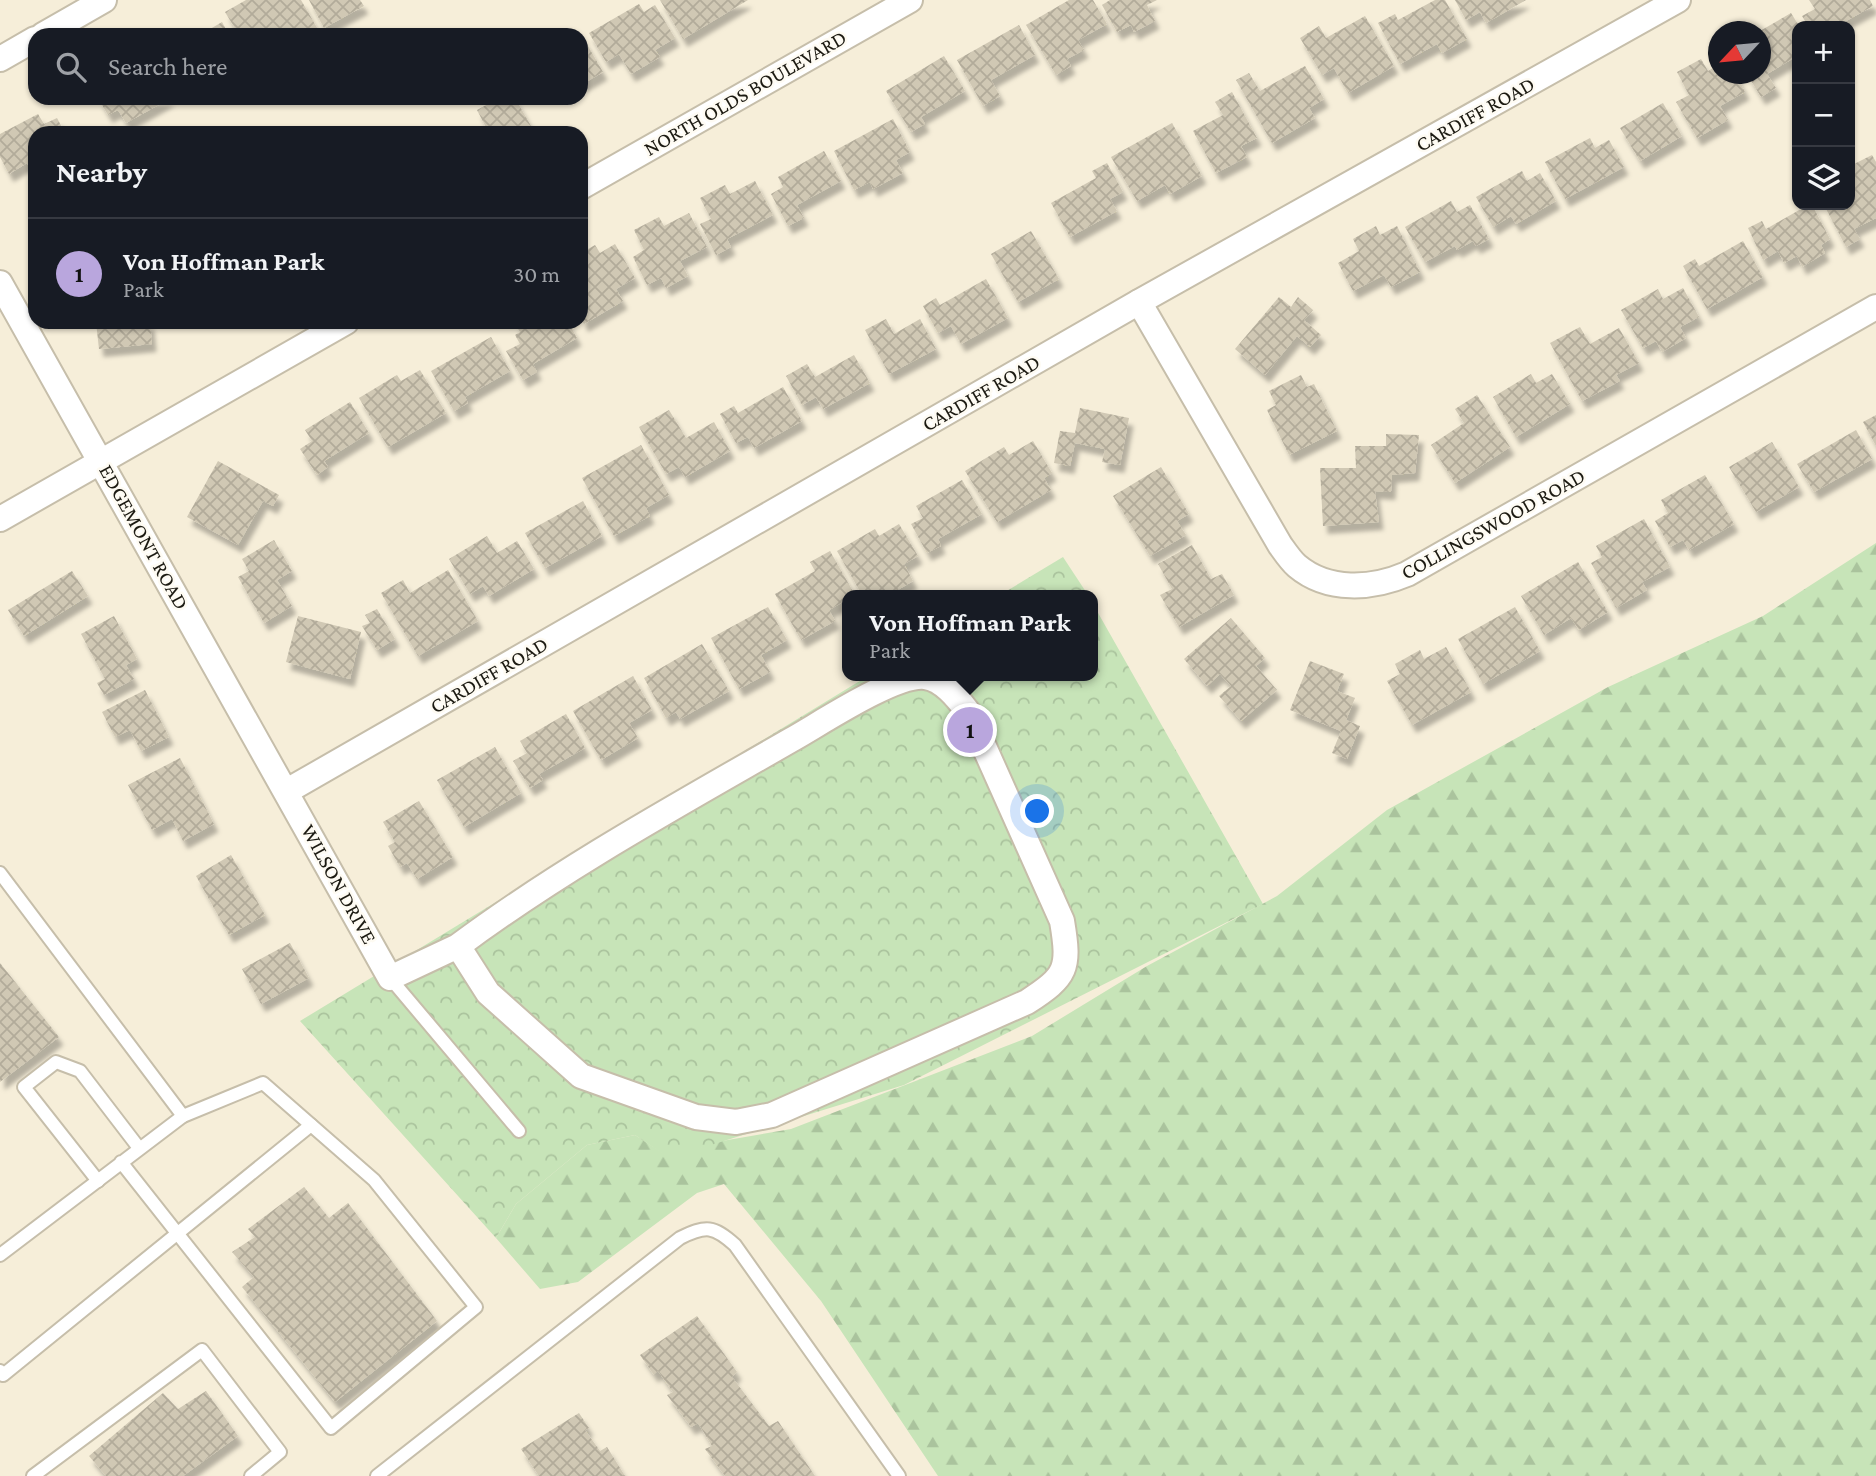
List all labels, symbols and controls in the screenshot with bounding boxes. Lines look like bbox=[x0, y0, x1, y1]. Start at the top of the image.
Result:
north arrow bbox=[1708, 21, 1771, 84]
map controls bbox=[1792, 21, 1855, 210]
button: + bbox=[1792, 21, 1855, 84]
street label: NORTH OLDS BOULEVARD bbox=[639, 25, 851, 161]
search box bbox=[28, 28, 588, 105]
icon: search bbox=[52, 48, 90, 86]
text: Search here bbox=[108, 52, 227, 81]
street label: CARDIFF ROAD bbox=[1411, 71, 1539, 157]
button: − bbox=[1792, 84, 1855, 147]
button: layers bbox=[1792, 147, 1855, 210]
text: Nearby bbox=[56, 155, 147, 188]
text: Von Hoffman Park bbox=[123, 247, 324, 276]
text: 1 bbox=[75, 261, 83, 287]
text: 30 m bbox=[513, 261, 560, 287]
text: Park bbox=[123, 276, 164, 302]
street label: CARDIFF ROAD bbox=[918, 350, 1044, 436]
street label: EDGEMONT ROAD bbox=[94, 460, 194, 614]
street label: COLLINGSWOOD ROAD bbox=[1397, 463, 1589, 585]
popup bbox=[842, 590, 1098, 681]
text: Von Hoffman Park bbox=[869, 608, 1071, 637]
street label: CARDIFF ROAD bbox=[426, 632, 552, 718]
text: Park bbox=[869, 637, 910, 663]
pin: 1 bbox=[947, 704, 993, 756]
your location bbox=[1020, 794, 1054, 828]
street label: WILSON DRIVE bbox=[296, 820, 382, 948]

